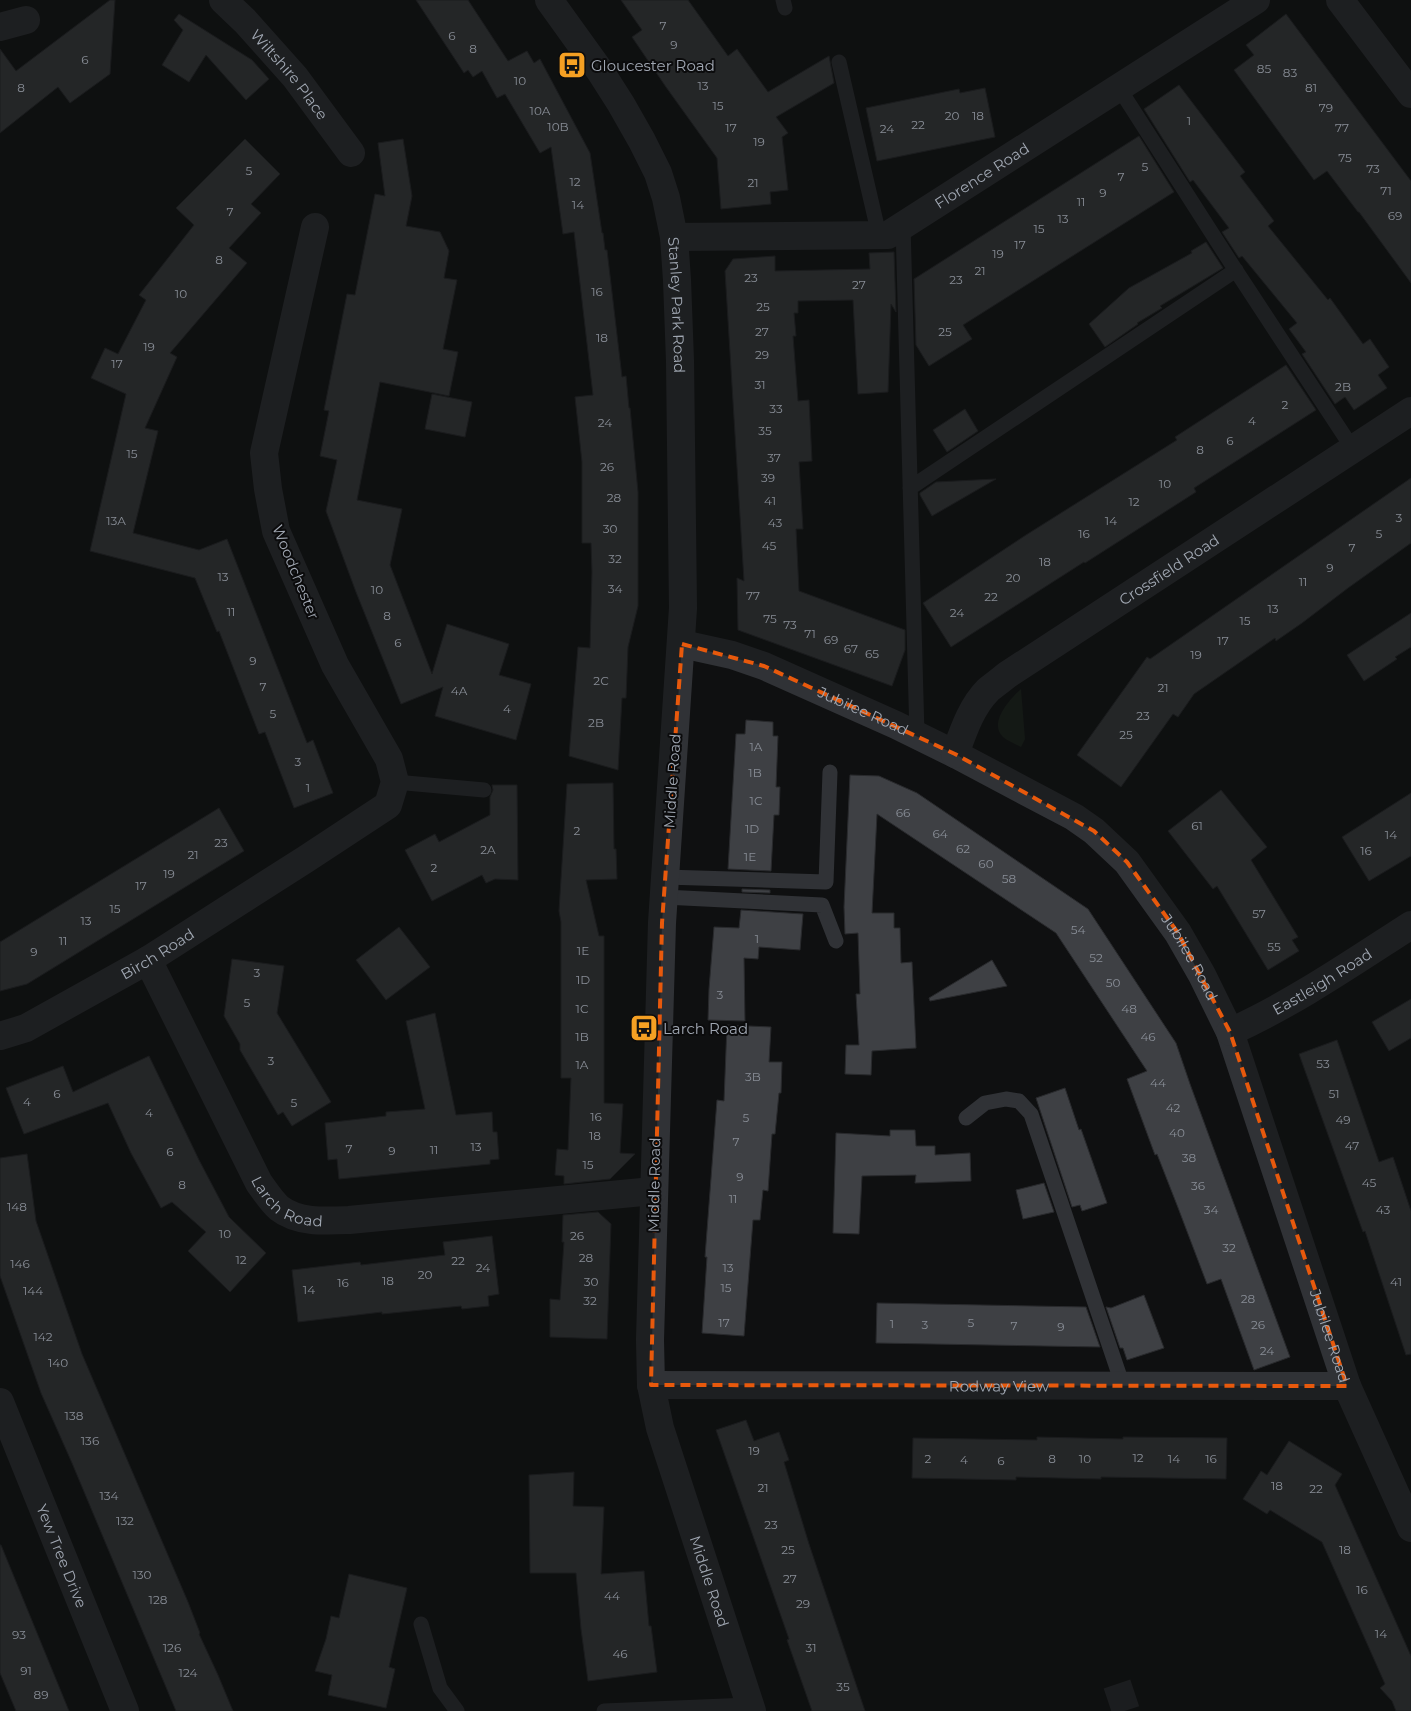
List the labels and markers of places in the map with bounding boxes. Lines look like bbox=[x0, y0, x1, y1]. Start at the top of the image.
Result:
bus stop icon: Gloucester Road bbox=[557, 50, 587, 80]
place label: Gloucester Road bbox=[591, 56, 715, 75]
bus stop icon: Larch Road bbox=[629, 1013, 659, 1043]
place label: Larch Road bbox=[663, 1019, 748, 1038]

